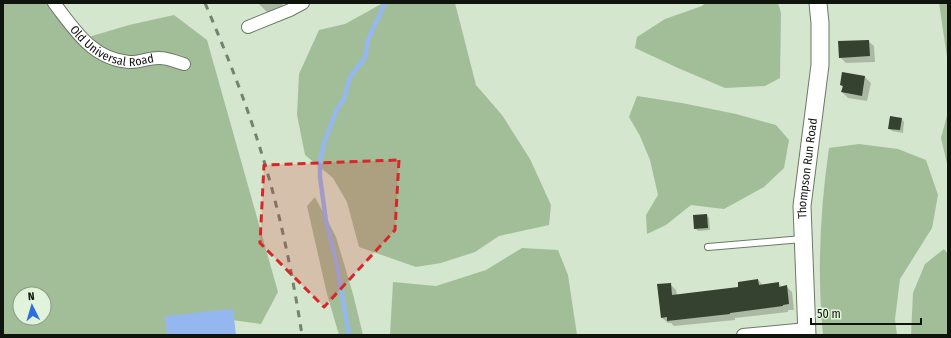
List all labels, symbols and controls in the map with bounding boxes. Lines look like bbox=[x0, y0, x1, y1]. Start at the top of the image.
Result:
street label: Old Universal Road bbox=[67, 23, 155, 69]
street label: Thompson Run Road bbox=[795, 117, 820, 219]
north arrow bbox=[12, 286, 52, 326]
text: N bbox=[27, 290, 35, 303]
scale bar bbox=[811, 300, 921, 326]
text: 50 m bbox=[817, 307, 841, 321]

